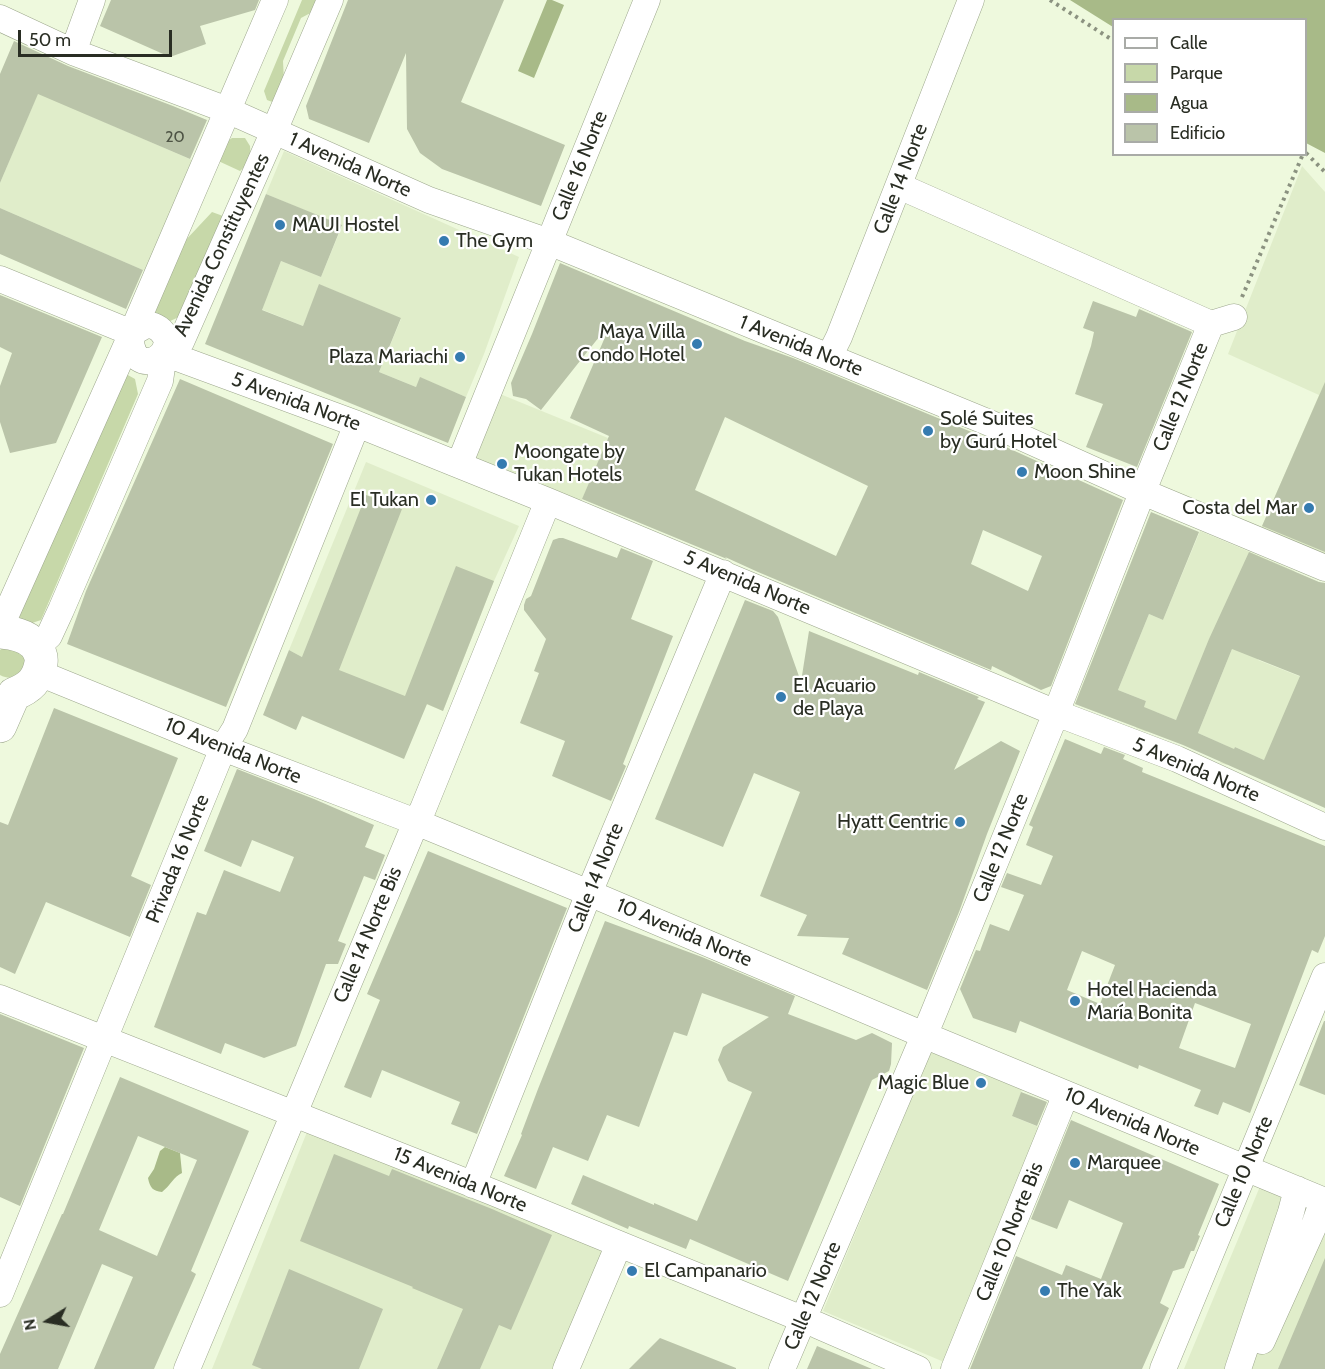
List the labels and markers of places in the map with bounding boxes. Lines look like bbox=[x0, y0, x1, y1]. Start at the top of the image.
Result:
place label: MAUI Hostel bbox=[292, 213, 399, 237]
marker: MAUI Hostel bbox=[273, 218, 287, 232]
place label: The Gym bbox=[456, 229, 533, 253]
marker: The Gym bbox=[437, 234, 451, 248]
place label: Maya Villa Condo Hotel bbox=[578, 320, 685, 367]
marker: Maya Villa Condo Hotel bbox=[690, 337, 704, 351]
place label: Plaza Mariachi bbox=[329, 345, 448, 369]
marker: Plaza Mariachi bbox=[453, 350, 467, 364]
place label: Solé Suites by Gurú Hotel bbox=[940, 407, 1057, 454]
marker: Solé Suites by Gurú Hotel bbox=[921, 424, 935, 438]
place label: Moongate by Tukan Hotels bbox=[514, 440, 625, 487]
marker: Moongate by Tukan Hotels bbox=[495, 457, 509, 471]
place label: Moon Shine bbox=[1034, 460, 1136, 484]
marker: Moon Shine bbox=[1015, 465, 1029, 479]
place label: El Tukan bbox=[350, 488, 419, 512]
marker: El Tukan bbox=[424, 493, 438, 507]
place label: Costa del Mar bbox=[1182, 496, 1297, 520]
marker: Costa del Mar bbox=[1302, 501, 1316, 515]
place label: El Acuario de Playa bbox=[793, 674, 876, 721]
marker: El Acuario de Playa bbox=[774, 690, 788, 704]
place label: Hyatt Centric bbox=[837, 810, 948, 834]
marker: Hyatt Centric bbox=[953, 815, 967, 829]
place label: Hotel Hacienda María Bonita bbox=[1087, 978, 1217, 1025]
marker: Hotel Hacienda María Bonita bbox=[1068, 994, 1082, 1008]
place label: Magic Blue bbox=[878, 1071, 969, 1095]
marker: Magic Blue bbox=[974, 1076, 988, 1090]
place label: Marquee bbox=[1087, 1151, 1161, 1175]
marker: Marquee bbox=[1068, 1156, 1082, 1170]
place label: El Campanario bbox=[644, 1259, 767, 1283]
marker: El Campanario bbox=[625, 1264, 639, 1278]
place label: The Yak bbox=[1057, 1279, 1122, 1303]
marker: The Yak bbox=[1038, 1284, 1052, 1298]

